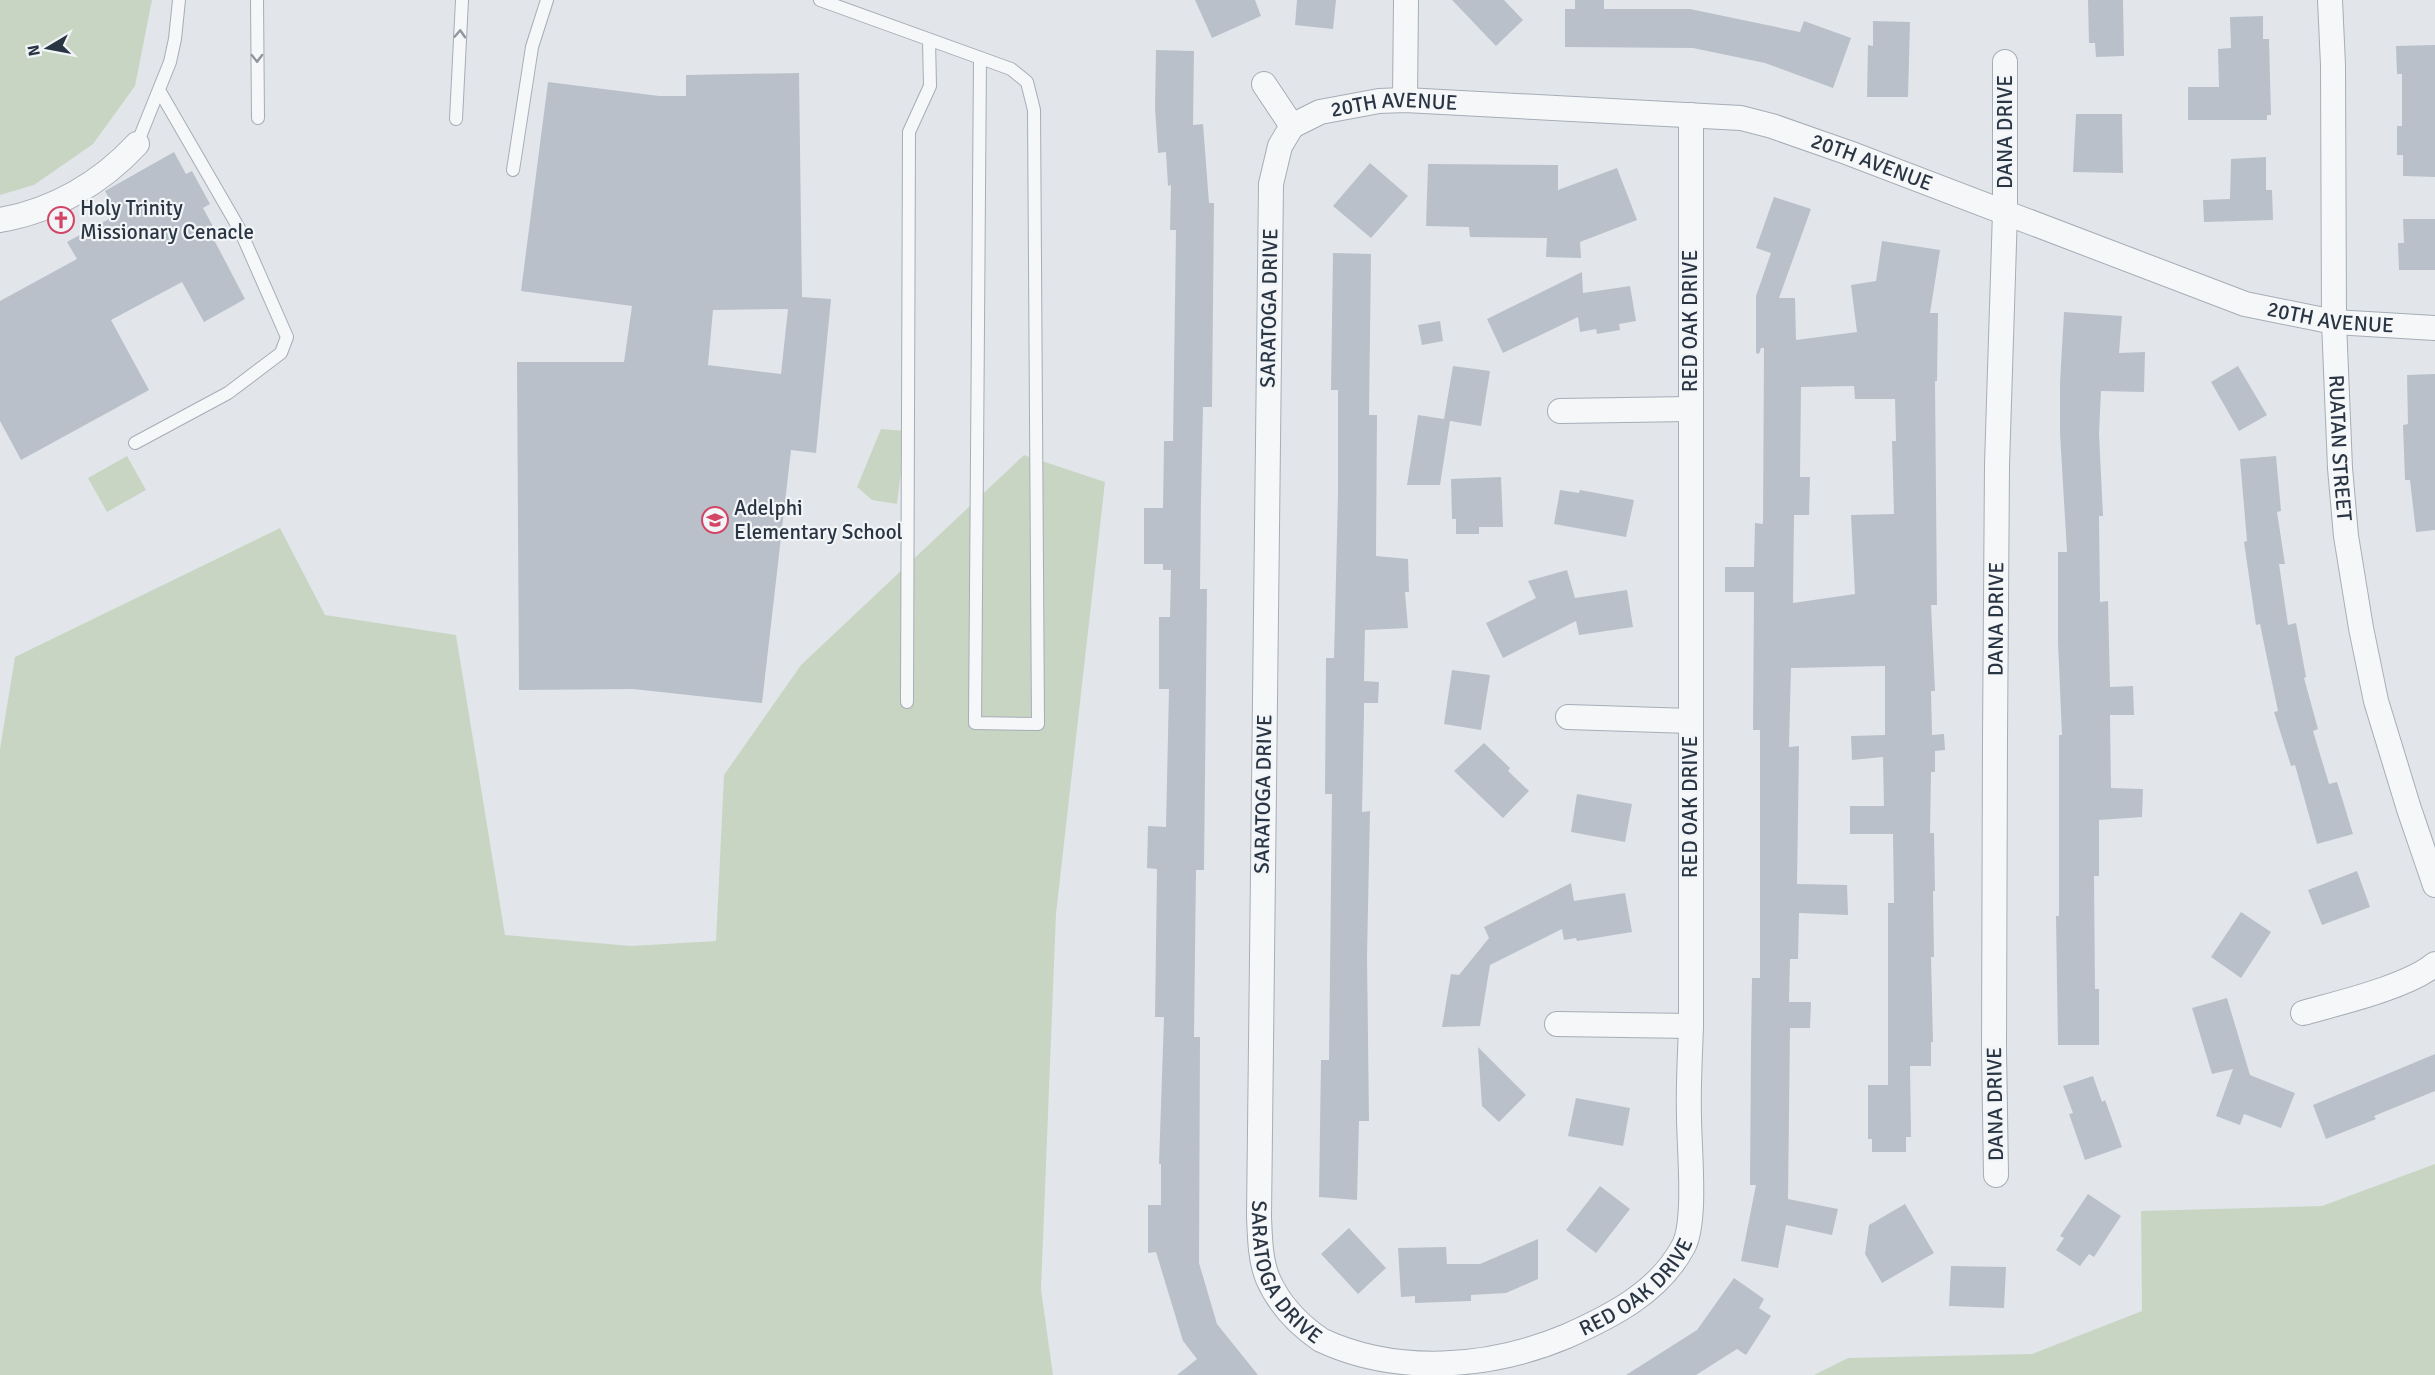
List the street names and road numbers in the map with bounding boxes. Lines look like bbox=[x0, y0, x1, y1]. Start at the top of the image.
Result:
street label: DANA DRIVE bbox=[1992, 75, 2018, 189]
street label: 20TH AVENUE bbox=[1328, 87, 1458, 123]
street label: 20TH AVENUE bbox=[1808, 128, 1936, 197]
street label: SARATOGA DRIVE bbox=[1255, 228, 1283, 388]
street label: RED OAK DRIVE bbox=[1677, 250, 1703, 392]
street label: 20TH AVENUE bbox=[2265, 296, 2395, 339]
street label: RUATAN STREET bbox=[2323, 374, 2358, 523]
street label: DANA DRIVE bbox=[1982, 562, 2009, 676]
street label: SARATOGA DRIVE bbox=[1249, 714, 1277, 874]
street label: RED OAK DRIVE bbox=[1677, 736, 1703, 878]
street label: DANA DRIVE bbox=[1981, 1047, 2009, 1161]
street label: SARATOGA DRIVE bbox=[1246, 1200, 1327, 1349]
street label: RED OAK DRIVE bbox=[1575, 1234, 1698, 1342]

